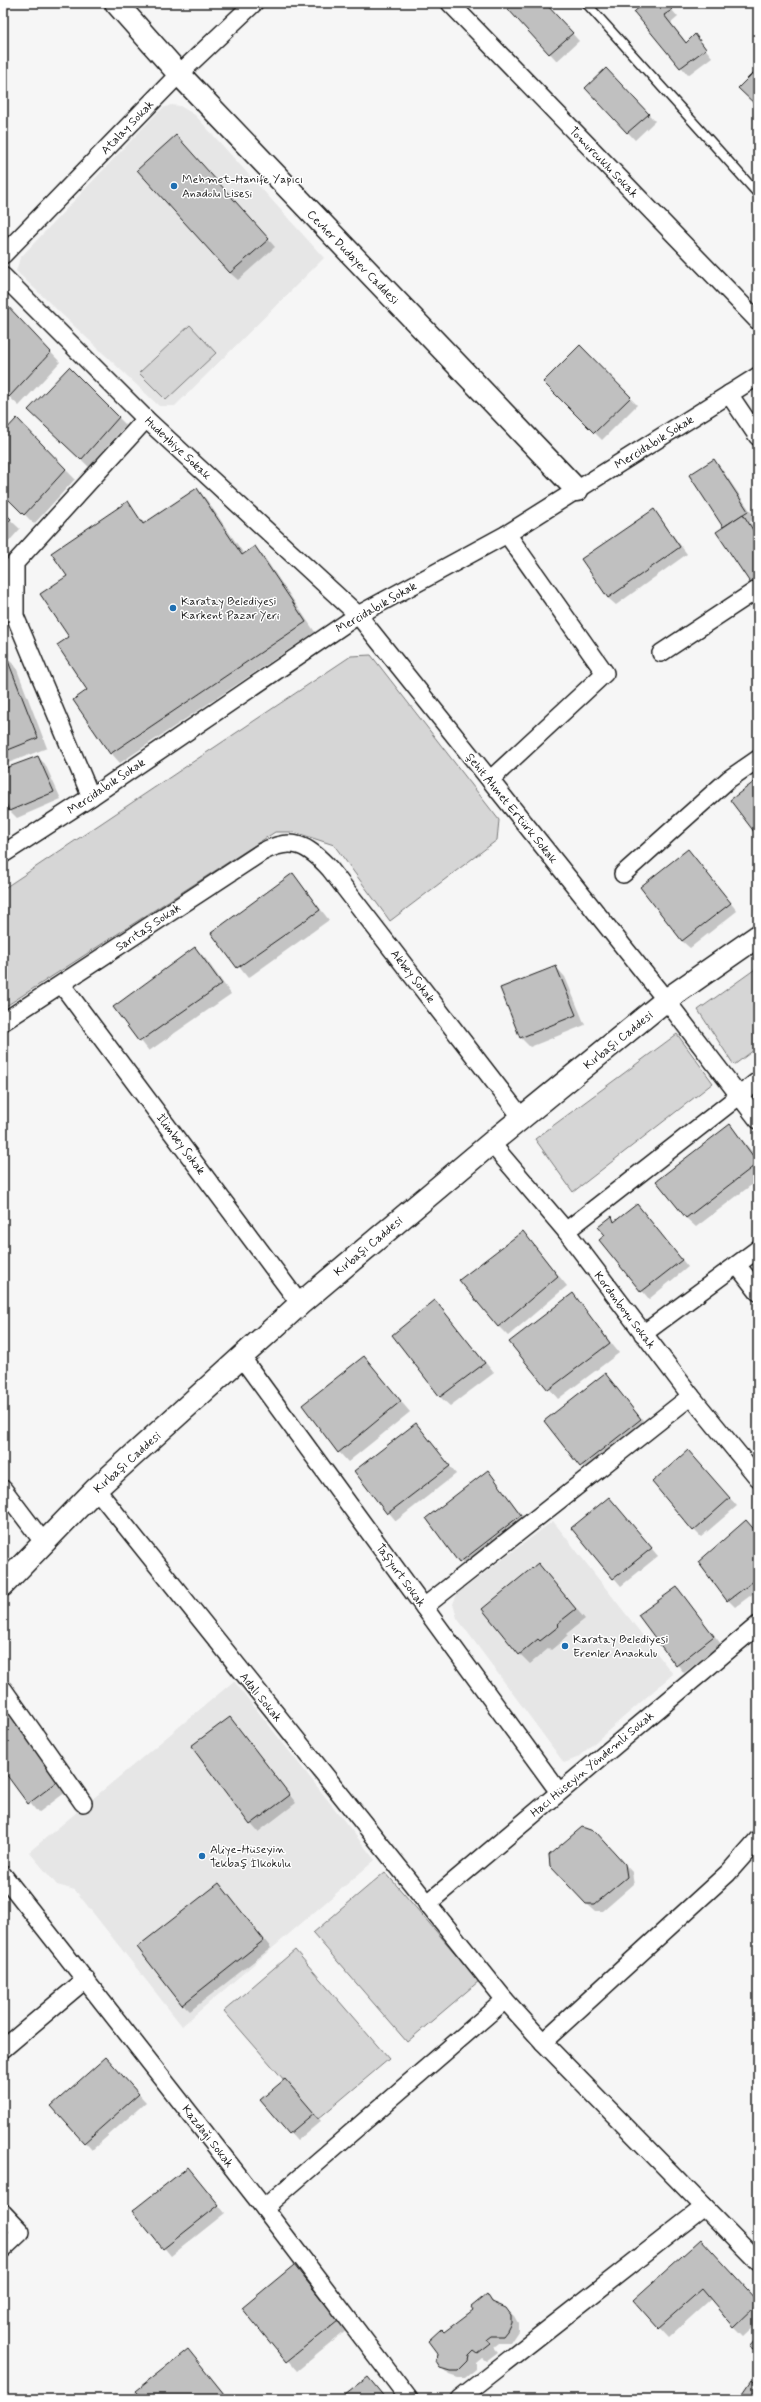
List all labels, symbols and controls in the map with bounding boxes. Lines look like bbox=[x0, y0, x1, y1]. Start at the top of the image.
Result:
street label: Atalay Sokak bbox=[98, 97, 158, 158]
street label: Tomurcuklu Sokak bbox=[565, 124, 641, 202]
place label: Mehmet-Hanife Yapıcı Anadolu Lisesi bbox=[182, 172, 303, 202]
marker: Mehmet-Hanife Yapıcı Anadolu Lisesi bbox=[169, 181, 179, 191]
street label: Cevher Dudayev Caddesi bbox=[303, 207, 402, 309]
street label: Mercidabık Sokak bbox=[612, 412, 697, 474]
street label: Hudeybiye Sokak bbox=[140, 414, 214, 484]
street label: Mercidabık Sokak bbox=[333, 578, 420, 637]
place label: Karatay Belediyesi Karkent Pazar Yeri bbox=[181, 594, 280, 624]
marker: Karatay Belediyesi Karkent Pazar Yeri bbox=[168, 603, 178, 613]
street label: Şehit Ahmet Ertürk Sokak bbox=[462, 750, 561, 867]
street label: Mercidabık Sokak bbox=[65, 755, 149, 819]
street label: Sarıtaş Sokak bbox=[113, 900, 184, 956]
street label: Akbey Sokak bbox=[386, 947, 438, 1007]
street label: Kırbaşı Caddesi bbox=[581, 1008, 657, 1074]
street label: İlimbey Sokak bbox=[152, 1111, 208, 1178]
street label: Kırbaşı Caddesi bbox=[331, 1213, 407, 1280]
street label: Kordonboyu Sokak bbox=[590, 1269, 659, 1353]
street label: Kırbaşı Caddesi bbox=[91, 1428, 165, 1497]
street label: Taşyurt Sokak bbox=[372, 1541, 429, 1611]
place label: Karatay Belediyesi Erenler Anaokulu bbox=[573, 1632, 668, 1662]
marker: Karatay Belediyesi Erenler Anaokulu bbox=[560, 1641, 570, 1651]
street label: Adalı Sokak bbox=[235, 1670, 285, 1726]
street label: Hacı Hüseyin Yöndemli Sokak bbox=[527, 1708, 658, 1821]
place label: Aliye-Hüseyin Tekbaş İlkokulu bbox=[210, 1842, 292, 1872]
marker: Aliye-Hüseyin Tekbaş İlkokulu bbox=[197, 1851, 207, 1861]
street label: Kazdağı Sokak bbox=[178, 2102, 237, 2171]

